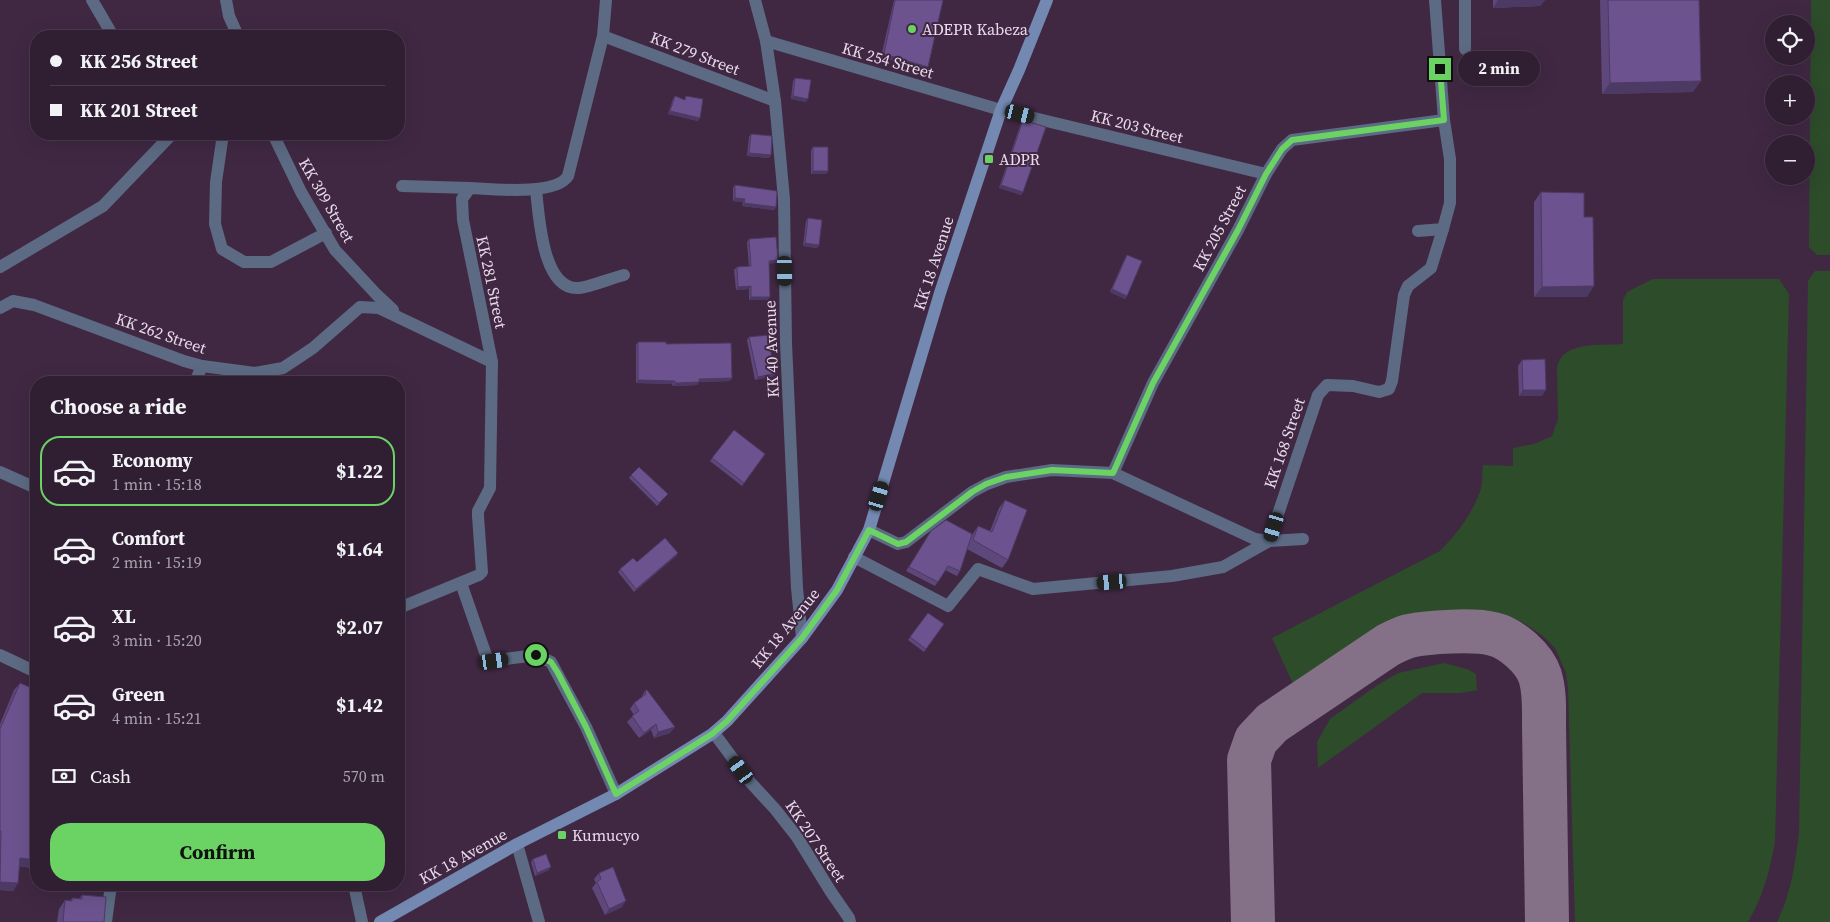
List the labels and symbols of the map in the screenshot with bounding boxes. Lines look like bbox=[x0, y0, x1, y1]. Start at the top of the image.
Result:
place label: ADEPR Kabeza bbox=[922, 18, 1029, 40]
marker: ADEPR Kabeza bbox=[906, 23, 918, 35]
street label: KK 279 Street bbox=[647, 26, 744, 80]
street label: KK 254 Street bbox=[840, 36, 937, 84]
callout: 2 min bbox=[1458, 52, 1540, 86]
route end bbox=[1429, 58, 1451, 80]
car bbox=[1003, 103, 1036, 125]
street label: KK 203 Street bbox=[1089, 104, 1186, 148]
place label: ADPR bbox=[999, 148, 1041, 170]
marker: ADPR bbox=[983, 153, 995, 165]
street label: KK 309 Street bbox=[294, 154, 360, 247]
street label: KK 205 Street bbox=[1187, 181, 1251, 275]
street label: KK 18 Avenue bbox=[907, 213, 959, 313]
street label: KK 281 Street bbox=[471, 234, 513, 331]
car bbox=[777, 256, 792, 286]
street label: KK 40 Avenue bbox=[758, 300, 784, 398]
street label: KK 262 Street bbox=[113, 307, 210, 359]
street label: KK 168 Street bbox=[1258, 394, 1310, 491]
car bbox=[867, 479, 890, 513]
car bbox=[1262, 510, 1285, 544]
car bbox=[1096, 573, 1127, 591]
street label: KK 18 Avenue bbox=[746, 583, 824, 673]
route start bbox=[525, 644, 547, 666]
car bbox=[478, 651, 509, 671]
car bbox=[726, 753, 755, 787]
street label: KK 207 Street bbox=[781, 796, 852, 887]
street label: KK 18 Avenue bbox=[415, 823, 511, 889]
place label: Kumucyo bbox=[572, 824, 640, 846]
marker: Kumucyo bbox=[556, 829, 568, 841]

